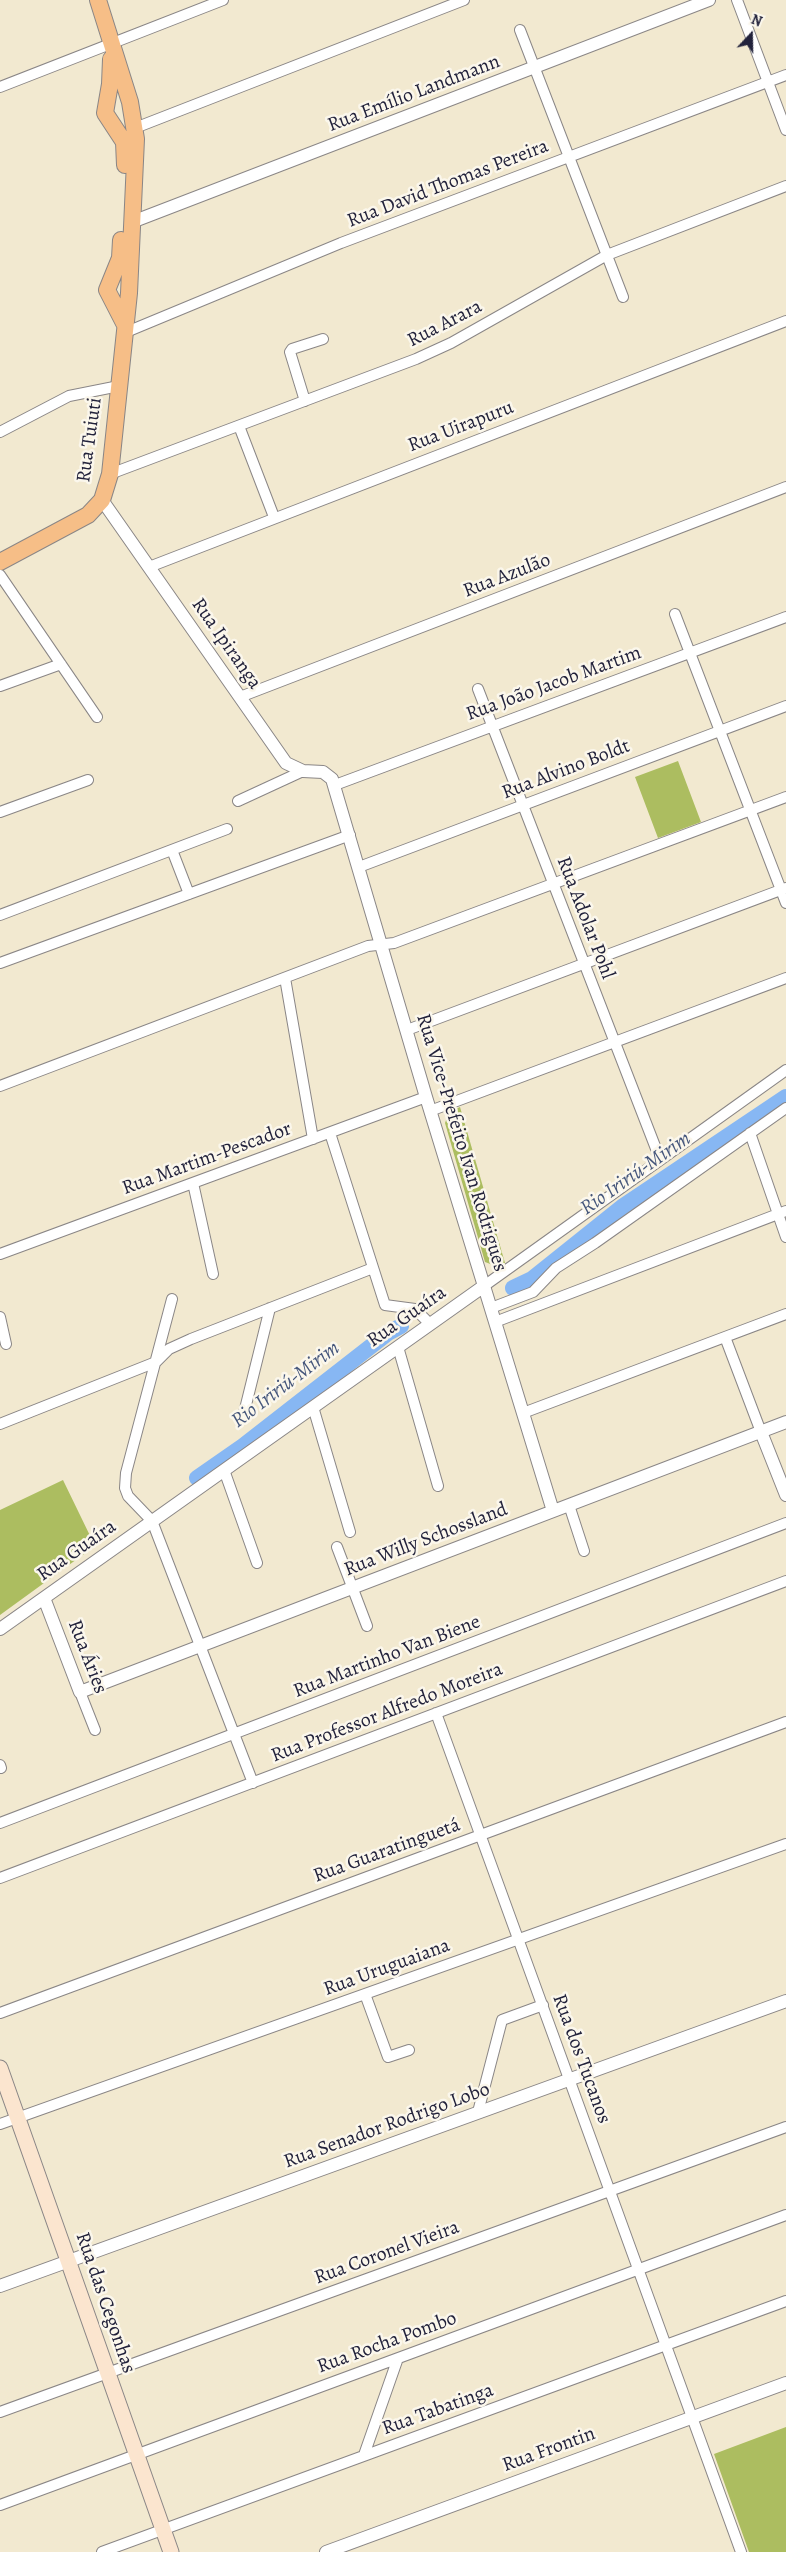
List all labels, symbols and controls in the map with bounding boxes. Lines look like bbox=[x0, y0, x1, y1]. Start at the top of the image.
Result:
north arrow bbox=[726, 10, 776, 60]
text: N bbox=[748, 10, 765, 31]
street label: Rua Emílio Landmann bbox=[324, 50, 504, 138]
street label: Rua David Thomas Pereira bbox=[344, 135, 552, 233]
street label: Rua Arara bbox=[404, 295, 486, 353]
street label: Rua Tuiuti bbox=[72, 396, 108, 484]
street label: Rua Uirapuru bbox=[405, 396, 517, 458]
street label: Rua Azulão bbox=[460, 548, 554, 604]
street label: Rua Ipiranga bbox=[186, 594, 266, 694]
street label: Rua João Jacob Martim bbox=[463, 641, 645, 727]
street label: Rua Alvino Boldt bbox=[499, 735, 633, 805]
street label: Rua Adolar Pohl bbox=[551, 853, 619, 983]
street label: Rua Vice-Prefeito Ivan Rodrigues bbox=[410, 1011, 512, 1275]
street label: Rua Martim-Pescador bbox=[119, 1117, 295, 1201]
water label: Rio Iririú-Mirim bbox=[576, 1127, 696, 1221]
street label: Rua Guaíra bbox=[363, 1281, 451, 1353]
water label: Rio Iririú-Mirim bbox=[227, 1336, 345, 1434]
street label: Rua Willy Schossland bbox=[341, 1498, 511, 1582]
street label: Rua Guaíra bbox=[33, 1515, 121, 1587]
street label: Rua Martinho Van Biene bbox=[290, 1610, 484, 1704]
street label: Rua Áries bbox=[62, 1617, 112, 1697]
street label: Rua Professor Alfredo Moreira bbox=[268, 1658, 506, 1768]
street label: Rua Guaratinguetá bbox=[310, 1813, 464, 1889]
street label: Rua Uruguaiana bbox=[320, 1934, 454, 2002]
street label: Rua dos Tucanos bbox=[546, 1991, 616, 2127]
street label: Rua Senador Rodrigo Lobo bbox=[281, 2078, 493, 2174]
street label: Rua Coronel Vieira bbox=[311, 2216, 463, 2290]
street label: Rua das Cegonhas bbox=[70, 2229, 140, 2377]
street label: Rua Rocha Pombo bbox=[314, 2307, 460, 2379]
street label: Rua Tabatinga bbox=[379, 2379, 497, 2441]
street label: Rua Frontin bbox=[499, 2422, 599, 2478]

